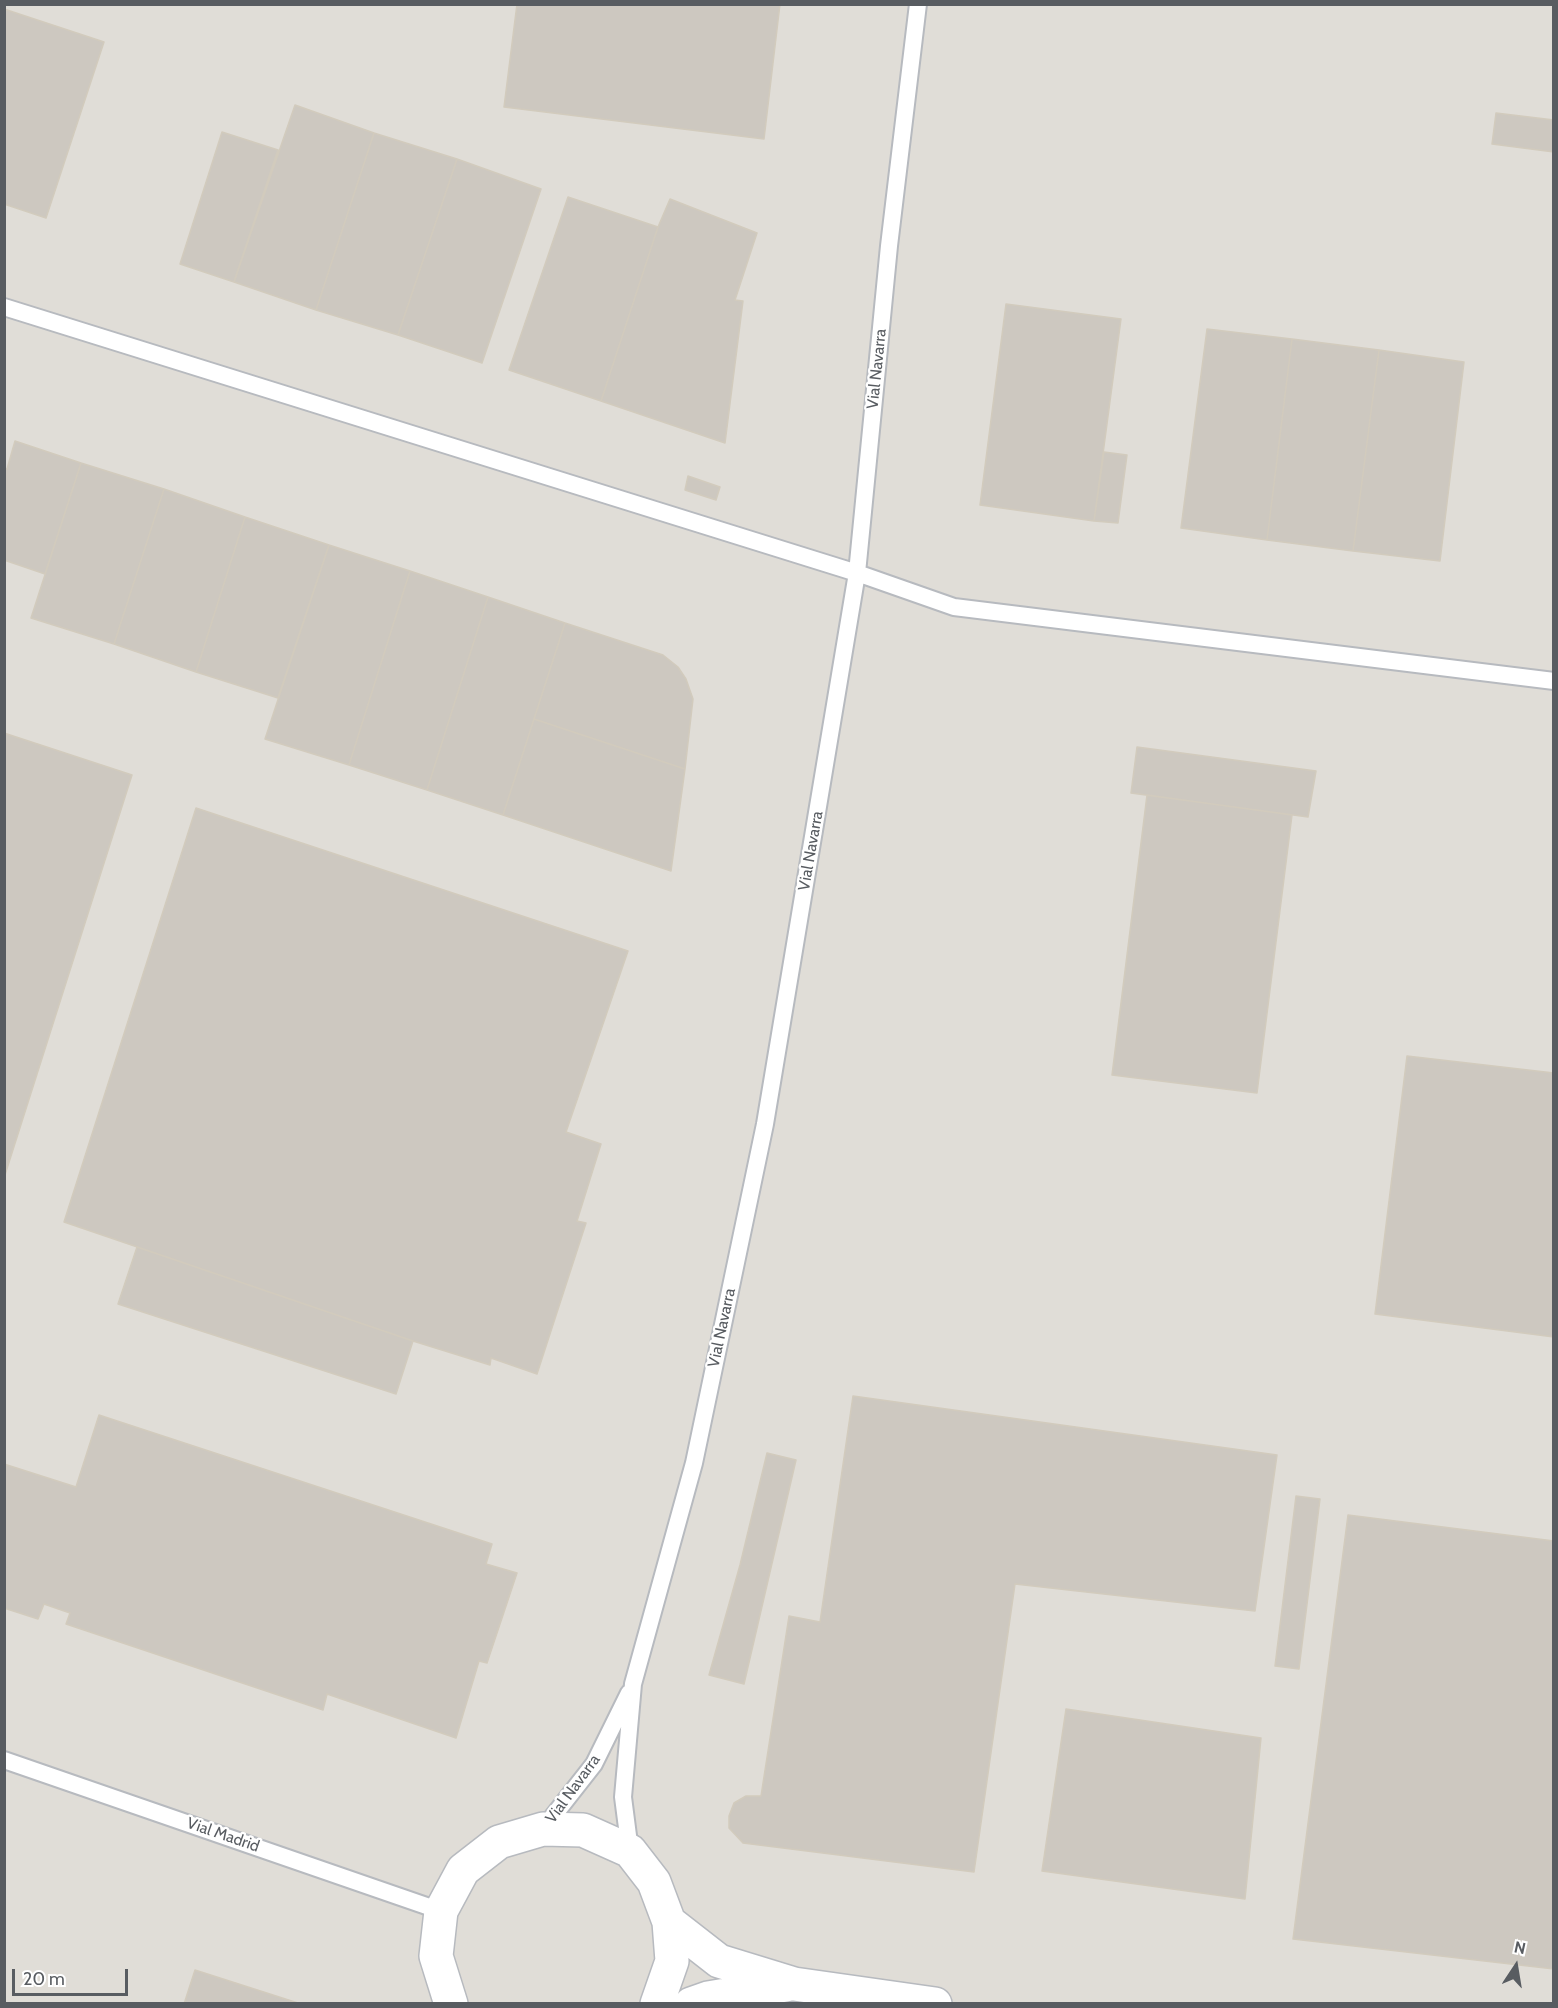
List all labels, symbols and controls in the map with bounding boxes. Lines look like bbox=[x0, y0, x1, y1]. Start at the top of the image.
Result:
street label: Vial Navarra bbox=[863, 328, 891, 410]
street label: Vial Navarra bbox=[795, 810, 827, 892]
street label: Vial Navarra bbox=[704, 1287, 740, 1369]
street label: Vial Navarra bbox=[542, 1751, 604, 1827]
street label: Vial Madrid bbox=[184, 1814, 262, 1856]
north arrow bbox=[1486, 1936, 1546, 1996]
text: N bbox=[1512, 1937, 1527, 1958]
scale bar bbox=[15, 1957, 130, 1995]
text: 20 m bbox=[23, 1968, 65, 1990]

